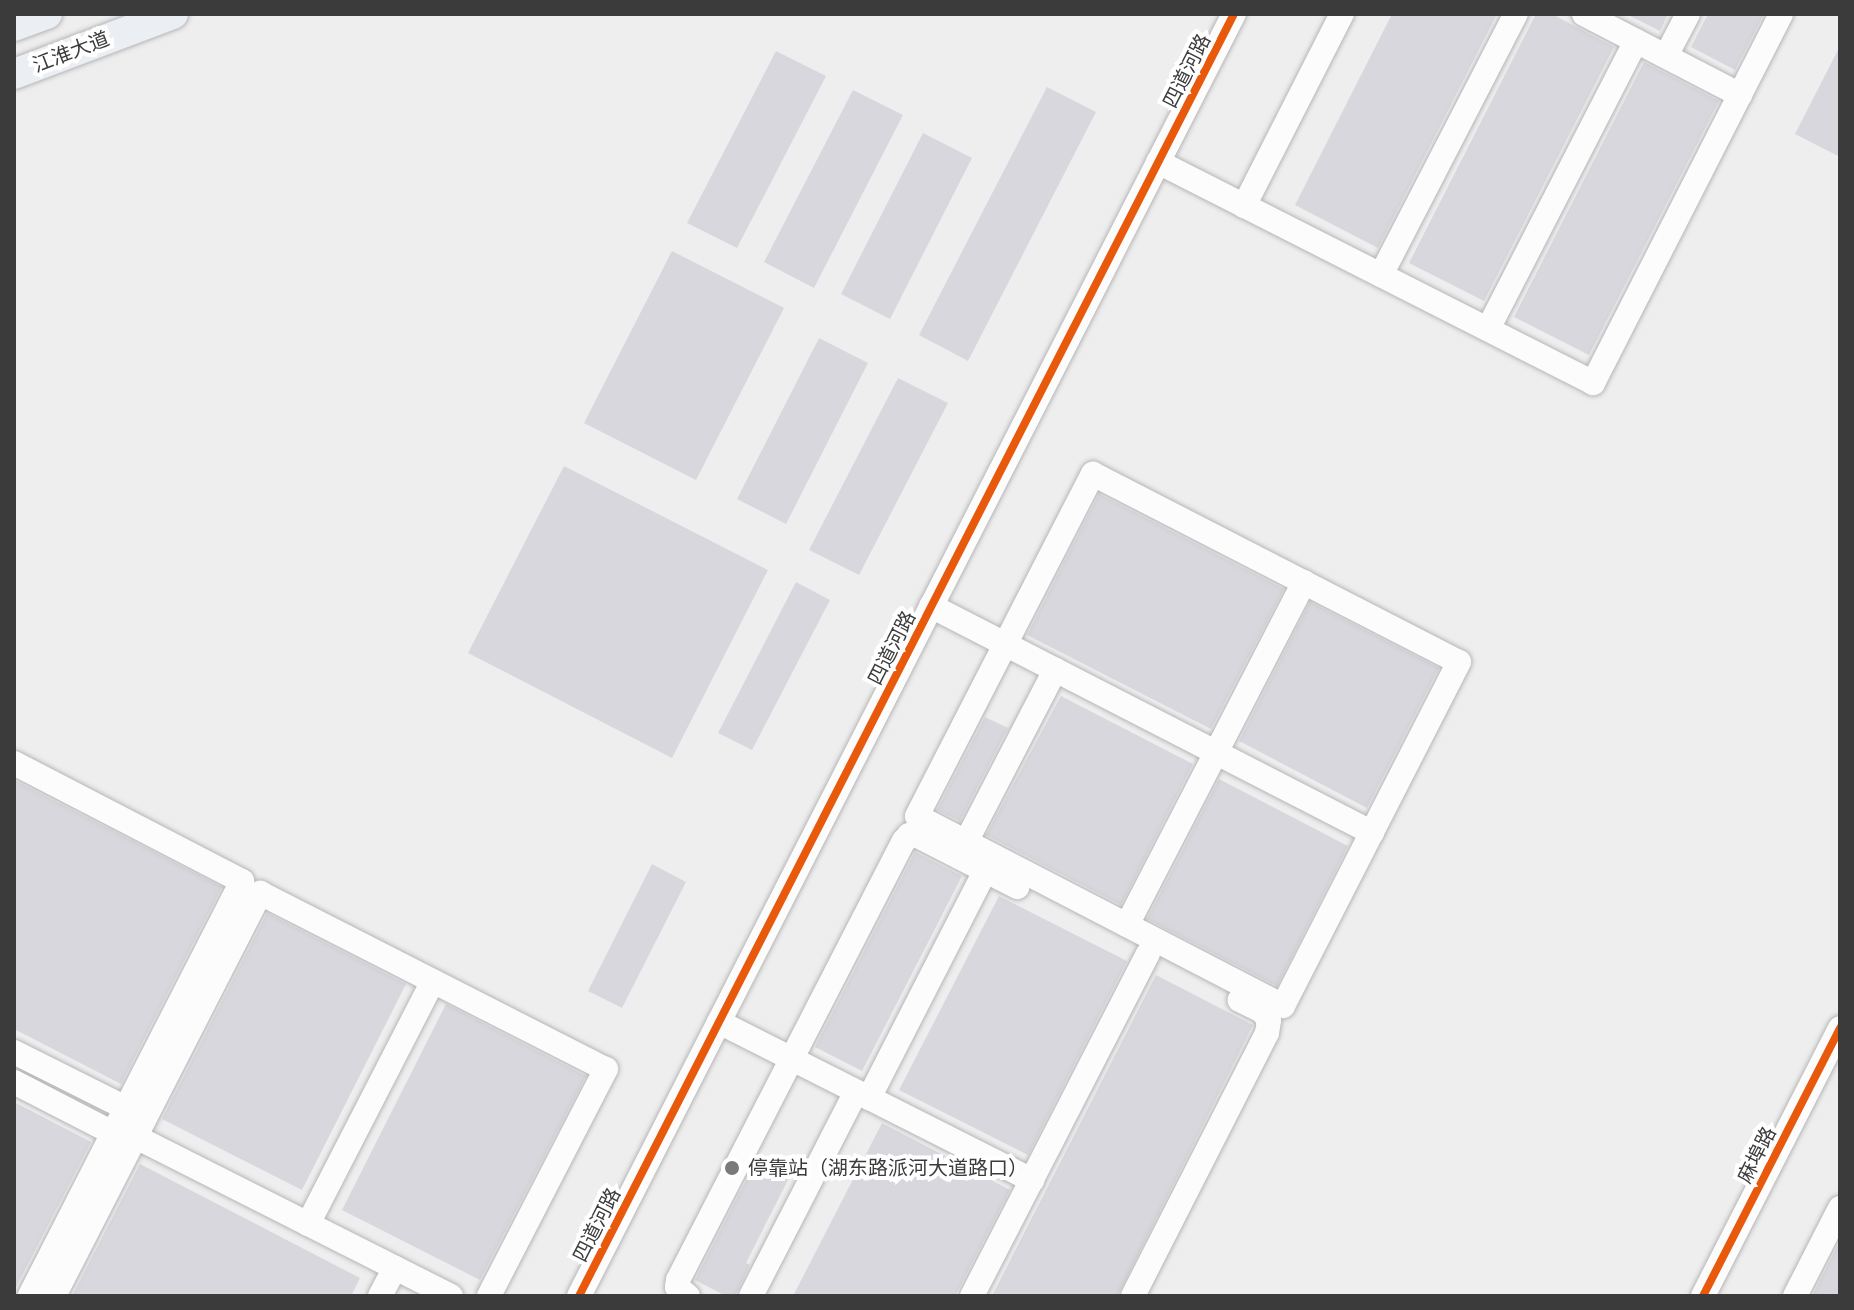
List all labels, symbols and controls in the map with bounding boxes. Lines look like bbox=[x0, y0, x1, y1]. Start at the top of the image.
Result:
street label: 江淮大道 bbox=[29, 26, 113, 78]
street label: 四道河路 bbox=[1158, 30, 1216, 112]
street label: 四道河路 bbox=[863, 607, 921, 689]
street label: 麻埠路 bbox=[1733, 1123, 1781, 1187]
place label: 停靠站（湖东路派河大道路口） bbox=[748, 1156, 1028, 1180]
marker: 停靠站（湖东路派河大道路口） bbox=[723, 1159, 741, 1177]
street label: 四道河路 bbox=[568, 1184, 626, 1266]

